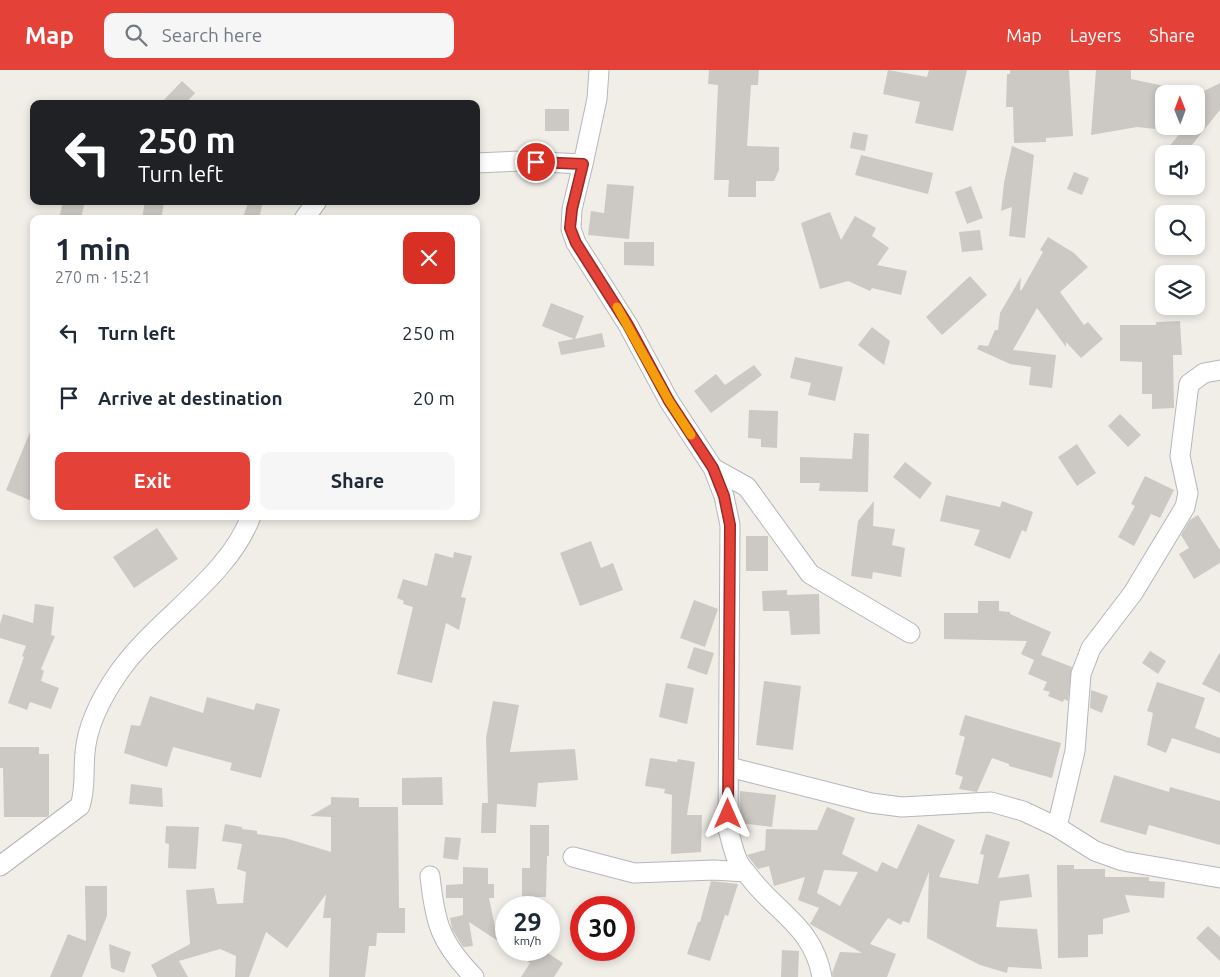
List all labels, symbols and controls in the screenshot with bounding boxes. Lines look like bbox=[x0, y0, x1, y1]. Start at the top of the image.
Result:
search box bbox=[104, 13, 454, 58]
icon: search bbox=[122, 21, 150, 49]
text: Map bbox=[25, 22, 74, 49]
text: Search here bbox=[162, 24, 262, 46]
text: Map bbox=[1006, 25, 1042, 45]
text: Layers bbox=[1070, 25, 1121, 45]
text: Share bbox=[1149, 25, 1195, 45]
north arrow bbox=[1155, 85, 1205, 135]
map controls bbox=[1155, 85, 1205, 315]
icon: left bbox=[55, 120, 120, 185]
text: 250 m bbox=[138, 120, 236, 160]
pin bbox=[515, 141, 557, 183]
button: sound bbox=[1155, 145, 1205, 195]
icon: arrive bbox=[522, 148, 550, 176]
text: Turn left bbox=[138, 161, 223, 186]
button: search bbox=[1155, 205, 1205, 255]
text: 1 min bbox=[55, 232, 131, 266]
button: close bbox=[403, 232, 455, 284]
button: layers bbox=[1155, 265, 1205, 315]
text: 270 m · 15:21 bbox=[55, 268, 151, 286]
icon: left bbox=[55, 319, 83, 347]
text: Turn left bbox=[98, 322, 176, 344]
text: 250 m bbox=[402, 322, 455, 344]
icon: arrive bbox=[55, 384, 83, 412]
text: Arrive at destination bbox=[98, 387, 283, 409]
text: 20 m bbox=[413, 387, 455, 409]
button: Exit bbox=[55, 452, 250, 510]
button: Share bbox=[260, 452, 455, 510]
position arrow bbox=[701, 787, 753, 839]
speed limit sign: 30 bbox=[570, 896, 635, 961]
text: 29 bbox=[513, 908, 542, 936]
text: km/h bbox=[514, 934, 541, 947]

